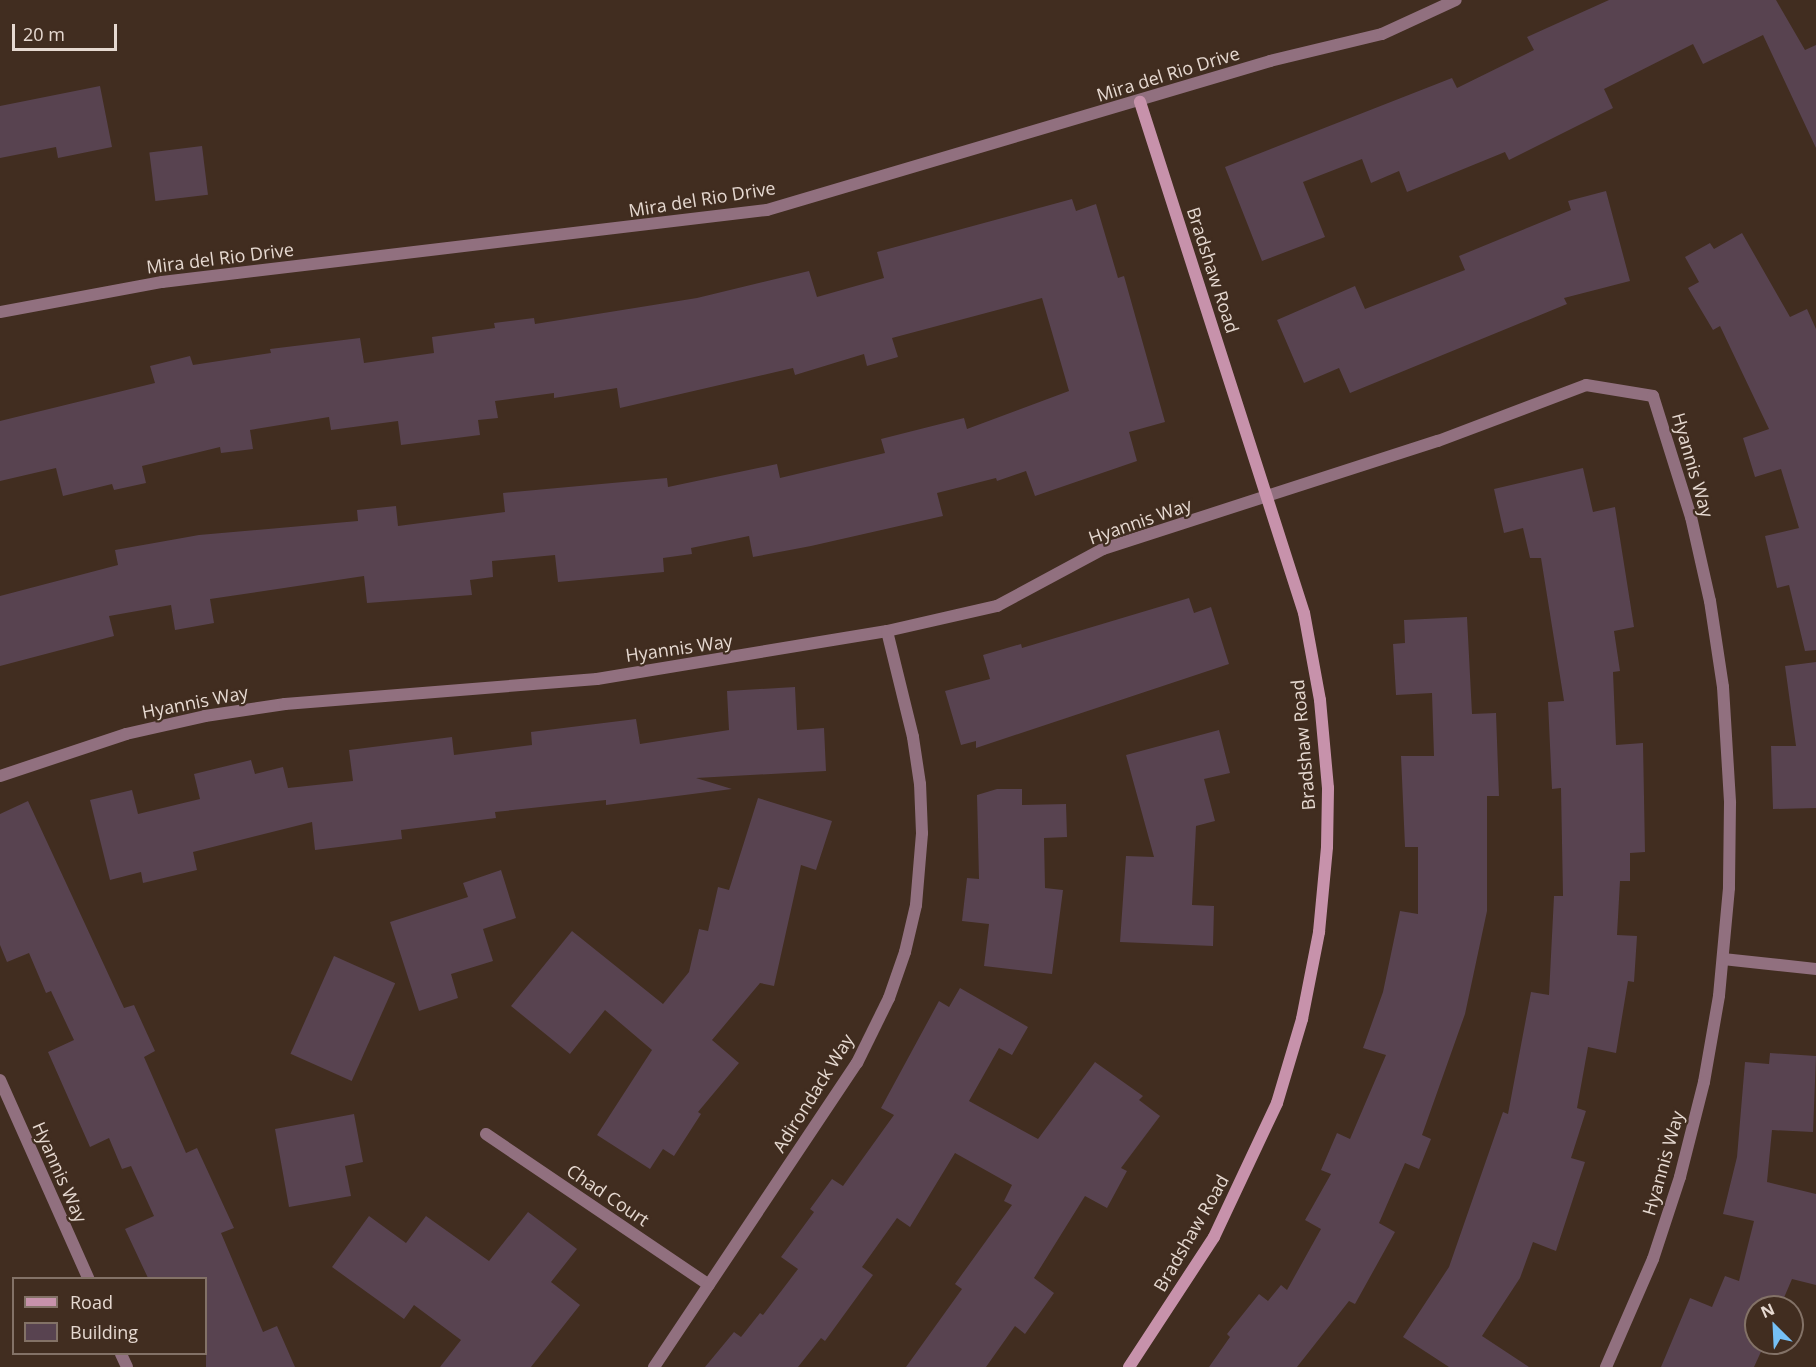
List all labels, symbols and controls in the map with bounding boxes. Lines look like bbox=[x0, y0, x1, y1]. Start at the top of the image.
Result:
scale bar bbox=[15, 12, 120, 50]
text: 20 m bbox=[23, 22, 65, 46]
street label: Mira del Rio Drive bbox=[1094, 42, 1242, 106]
street label: Mira del Rio Drive bbox=[627, 177, 777, 221]
street label: Bradshaw Road bbox=[1182, 204, 1244, 336]
street label: Mira del Rio Drive bbox=[145, 238, 295, 278]
street label: Hyannis Way bbox=[1668, 410, 1718, 520]
street label: Hyannis Way bbox=[1086, 493, 1194, 549]
street label: Hyannis Way bbox=[624, 630, 734, 666]
street label: Bradshaw Road bbox=[1287, 679, 1319, 811]
street label: Hyannis Way bbox=[140, 681, 250, 723]
street label: Adirondack Way bbox=[768, 1030, 858, 1156]
street label: Hyannis Way bbox=[1638, 1108, 1688, 1218]
street label: Hyannis Way bbox=[28, 1118, 92, 1226]
street label: Chad Court bbox=[563, 1159, 653, 1231]
street label: Bradshaw Road bbox=[1149, 1171, 1233, 1295]
legend bbox=[12, 1277, 207, 1355]
text: Road bbox=[70, 1290, 113, 1314]
north arrow bbox=[1744, 1295, 1804, 1355]
text: N bbox=[1757, 1298, 1778, 1323]
text: Building bbox=[70, 1320, 138, 1344]

